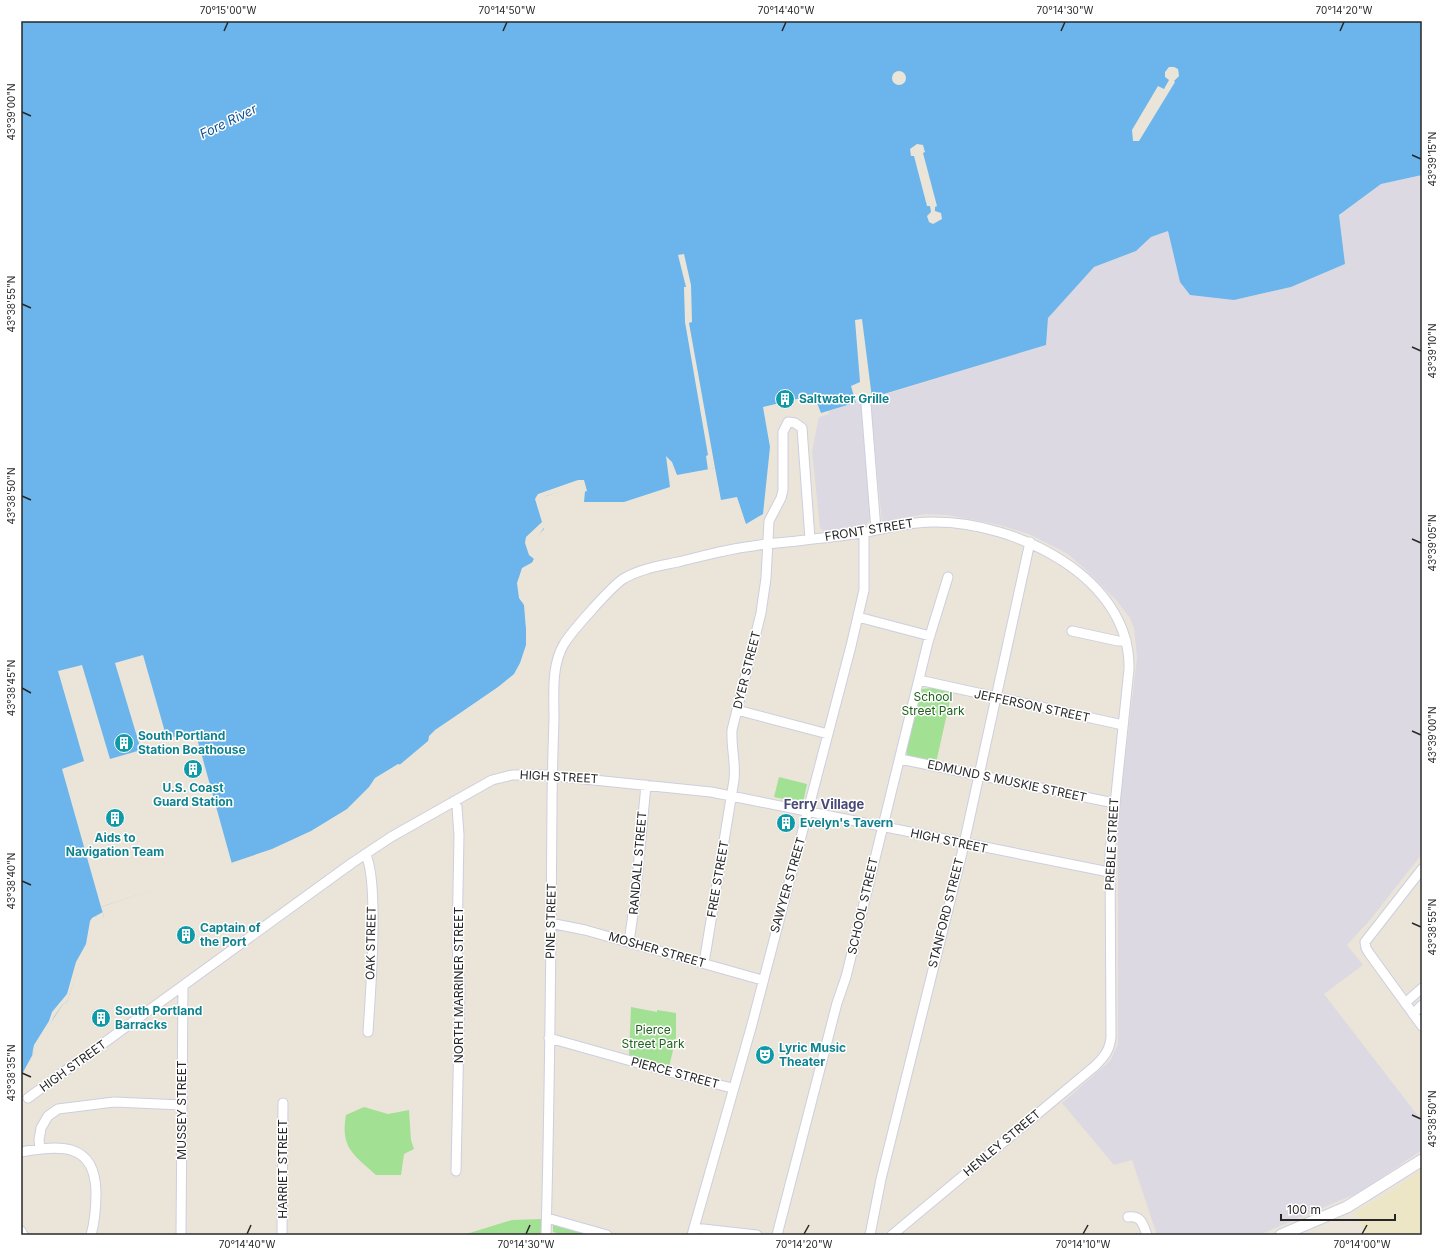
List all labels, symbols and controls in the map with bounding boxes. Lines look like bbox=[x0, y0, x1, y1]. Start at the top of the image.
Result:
text: 70°15'00"W bbox=[200, 4, 256, 16]
text: 70°14'50"W bbox=[479, 4, 536, 16]
text: 70°14'40"W bbox=[758, 4, 814, 16]
text: 70°14'30"W bbox=[1037, 4, 1094, 16]
text: 70°14'20"W bbox=[1316, 4, 1373, 16]
text: 43°39'00"N bbox=[5, 83, 17, 141]
water label: Fore River bbox=[197, 100, 260, 142]
text: 43°39'15"N bbox=[1426, 132, 1438, 186]
text: 43°38'55"N bbox=[5, 276, 17, 332]
text: 43°39'10"N bbox=[1426, 324, 1438, 379]
building icon: Saltwater Grille bbox=[774, 388, 796, 410]
place label: Saltwater Grille bbox=[799, 391, 889, 406]
text: 43°38'50"N bbox=[5, 468, 17, 525]
text: 43°39'05"N bbox=[1426, 514, 1438, 572]
street label: FRONT STREET bbox=[824, 515, 915, 544]
street label: DYER STREET bbox=[730, 629, 764, 711]
text: 43°38'45"N bbox=[5, 660, 17, 716]
street label: JEFFERSON STREET bbox=[973, 686, 1092, 725]
park label: School Street Park bbox=[902, 689, 965, 718]
text: 43°39'00"N bbox=[1426, 706, 1438, 764]
place label: South Portland Station Boathouse bbox=[138, 728, 246, 757]
building icon: South Portland Station Boathouse bbox=[113, 732, 135, 754]
street label: EDMUND S MUSKIE STREET bbox=[926, 756, 1088, 805]
building icon: U.S. Coast Guard Station bbox=[182, 758, 204, 780]
street label: HIGH STREET bbox=[519, 767, 599, 786]
place label: U.S. Coast Guard Station bbox=[153, 780, 233, 809]
district label: Ferry Village bbox=[784, 796, 865, 812]
street label: PREBLE STREET bbox=[1102, 797, 1121, 891]
building icon: Aids to Navigation Team bbox=[104, 807, 126, 829]
street label: RANDALL STREET bbox=[626, 810, 650, 915]
building icon: Evelyn's Tavern bbox=[775, 812, 797, 834]
place label: Evelyn's Tavern bbox=[800, 815, 893, 830]
street label: HIGH STREET bbox=[909, 825, 989, 856]
place label: Aids to Navigation Team bbox=[66, 830, 164, 859]
street label: SAWYER STREET bbox=[767, 835, 808, 934]
street label: FREE STREET bbox=[703, 839, 732, 919]
text: 43°38'40"N bbox=[5, 853, 17, 909]
street label: SCHOOL STREET bbox=[844, 856, 881, 956]
street label: STANFORD STREET bbox=[925, 856, 967, 970]
street label: PINE STREET bbox=[542, 883, 559, 959]
text: 43°38'55"N bbox=[1426, 899, 1438, 955]
street label: OAK STREET bbox=[362, 906, 379, 980]
street label: NORTH MARRINER STREET bbox=[451, 907, 466, 1063]
place label: Captain of the Port bbox=[200, 920, 261, 949]
building icon: Captain of the Port bbox=[175, 924, 197, 946]
street label: MOSHER STREET bbox=[607, 928, 708, 971]
place label: South Portland Barracks bbox=[115, 1003, 202, 1032]
building icon: South Portland Barracks bbox=[90, 1007, 112, 1029]
park label: Pierce Street Park bbox=[622, 1022, 685, 1051]
street label: HIGH STREET bbox=[36, 1036, 109, 1095]
place label: Lyric Music Theater bbox=[779, 1040, 846, 1069]
theatre icon: Lyric Music Theater bbox=[754, 1044, 776, 1066]
text: 43°38'35"N bbox=[5, 1045, 17, 1101]
street label: PIERCE STREET bbox=[629, 1054, 721, 1092]
street label: MUSSEY STREET bbox=[174, 1060, 189, 1160]
text: 43°38'50"N bbox=[1426, 1091, 1438, 1148]
street label: HENLEY STREET bbox=[960, 1106, 1043, 1179]
street label: HARRIET STREET bbox=[275, 1119, 290, 1219]
scale bar bbox=[1281, 1196, 1395, 1222]
text: 100 m bbox=[1287, 1202, 1321, 1217]
text: 70°14'40"W bbox=[219, 1238, 275, 1250]
text: 70°14'30"W bbox=[498, 1238, 555, 1250]
text: 70°14'20"W bbox=[776, 1238, 833, 1250]
text: 70°14'10"W bbox=[1056, 1238, 1111, 1250]
text: 70°14'00"W bbox=[1333, 1238, 1391, 1250]

